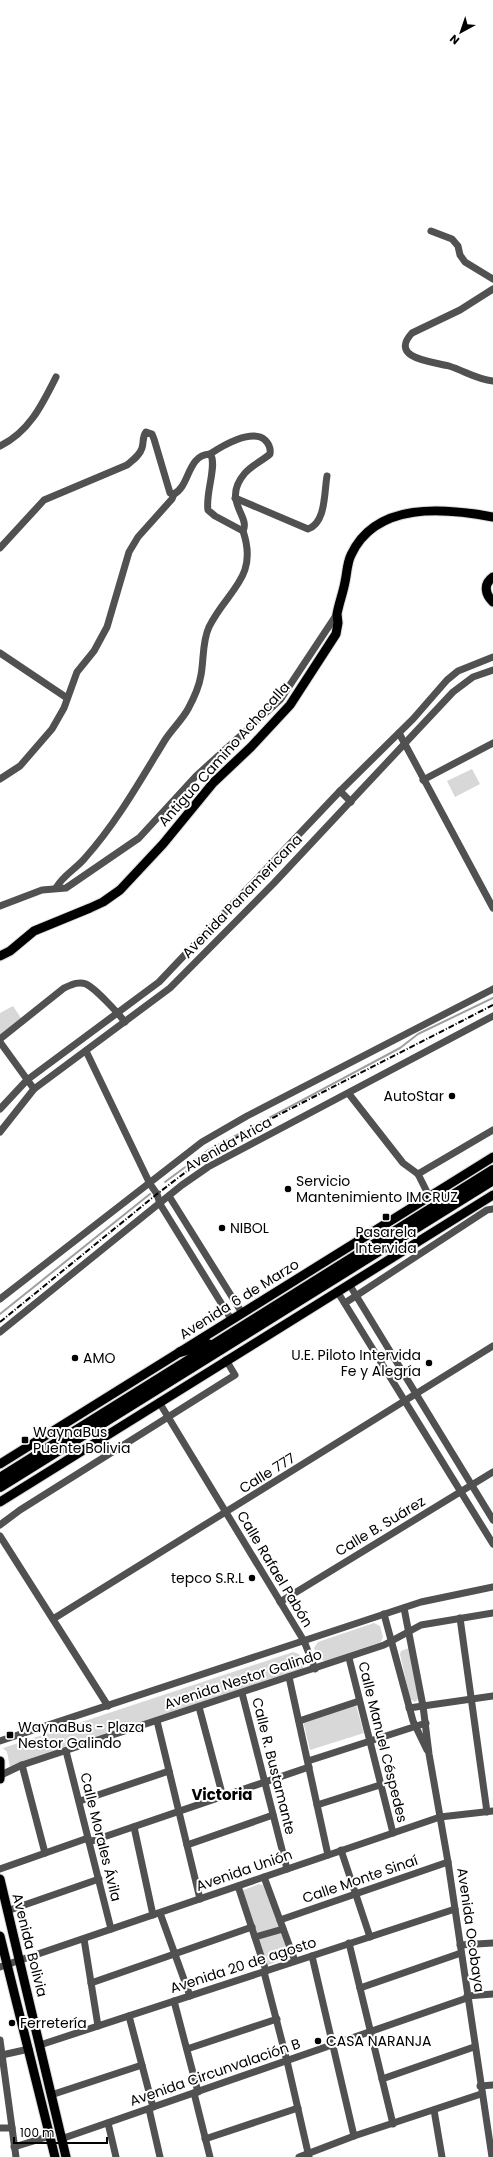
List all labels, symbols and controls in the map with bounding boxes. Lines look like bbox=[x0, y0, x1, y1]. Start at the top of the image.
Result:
north arrow bbox=[441, 12, 481, 52]
text: N bbox=[446, 31, 463, 48]
street label: Antiguo Camino Achocalla bbox=[154, 677, 294, 831]
street label: Avenida Panamericana bbox=[177, 830, 307, 962]
place label: AutoStar bbox=[384, 1086, 444, 1106]
marker: AutoStar bbox=[447, 1091, 457, 1101]
street label: Avenida Arica bbox=[181, 1112, 275, 1176]
place label: Servicio Mantenimiento IMCRUZ bbox=[296, 1171, 458, 1207]
marker: Servicio Mantenimiento IMCRUZ bbox=[283, 1184, 293, 1194]
marker: Pasarela Intervida bbox=[381, 1212, 391, 1222]
place label: NIBOL bbox=[230, 1218, 269, 1238]
place label: Pasarela Intervida bbox=[355, 1222, 417, 1258]
marker: NIBOL bbox=[217, 1223, 227, 1233]
street label: Avenida 6 de Marzo bbox=[175, 1254, 303, 1344]
place label: U.E. Piloto Intervida Fe y Alegría bbox=[291, 1345, 421, 1381]
place label: AMO bbox=[83, 1348, 116, 1368]
marker: AMO bbox=[70, 1353, 80, 1363]
marker: U.E. Piloto Intervida Fe y Alegría bbox=[424, 1358, 434, 1368]
place label: WaynaBus Puente Bolivia bbox=[33, 1422, 130, 1458]
marker: WaynaBus Puente Bolivia bbox=[20, 1435, 30, 1445]
street label: Calle 777 bbox=[235, 1448, 299, 1498]
street label: Calle B. Suárez bbox=[331, 1491, 429, 1561]
street label: Calle Rafael Pabón bbox=[232, 1507, 318, 1631]
place label: tepco S.R.L bbox=[171, 1568, 244, 1588]
marker: tepco S.R.L bbox=[247, 1573, 257, 1583]
street label: Avenida Nestor Galindo bbox=[162, 1644, 324, 1714]
street label: Calle Manuel Céspedes bbox=[353, 1659, 413, 1825]
street label: Calle R. Bustamante bbox=[247, 1695, 301, 1837]
place label: WaynaBus - Plaza Nestor Galindo bbox=[18, 1717, 144, 1753]
marker: WaynaBus - Plaza Nestor Galindo bbox=[5, 1730, 15, 1740]
street label: Calle Morales Ávila bbox=[75, 1770, 127, 1904]
district label: Victoria bbox=[191, 1784, 253, 1805]
street label: Avenida Unión bbox=[193, 1844, 295, 1896]
street label: Calle Monte Sinaí bbox=[300, 1850, 421, 1908]
street label: Avenida Ocobaya bbox=[452, 1866, 490, 1994]
street label: Avenida Bolivia bbox=[7, 1891, 53, 1999]
street label: Avenida 20 de agosto bbox=[167, 1932, 319, 1998]
place label: Ferretería bbox=[20, 2013, 87, 2033]
marker: Ferretería bbox=[7, 2018, 17, 2028]
place label: CASA NARANJA bbox=[326, 2031, 432, 2051]
street label: Avenida Circunvalación B bbox=[127, 2033, 303, 2111]
marker: CASA NARANJA bbox=[313, 2036, 323, 2046]
scale bar bbox=[14, 2119, 107, 2145]
text: 100 m bbox=[20, 2124, 54, 2141]

